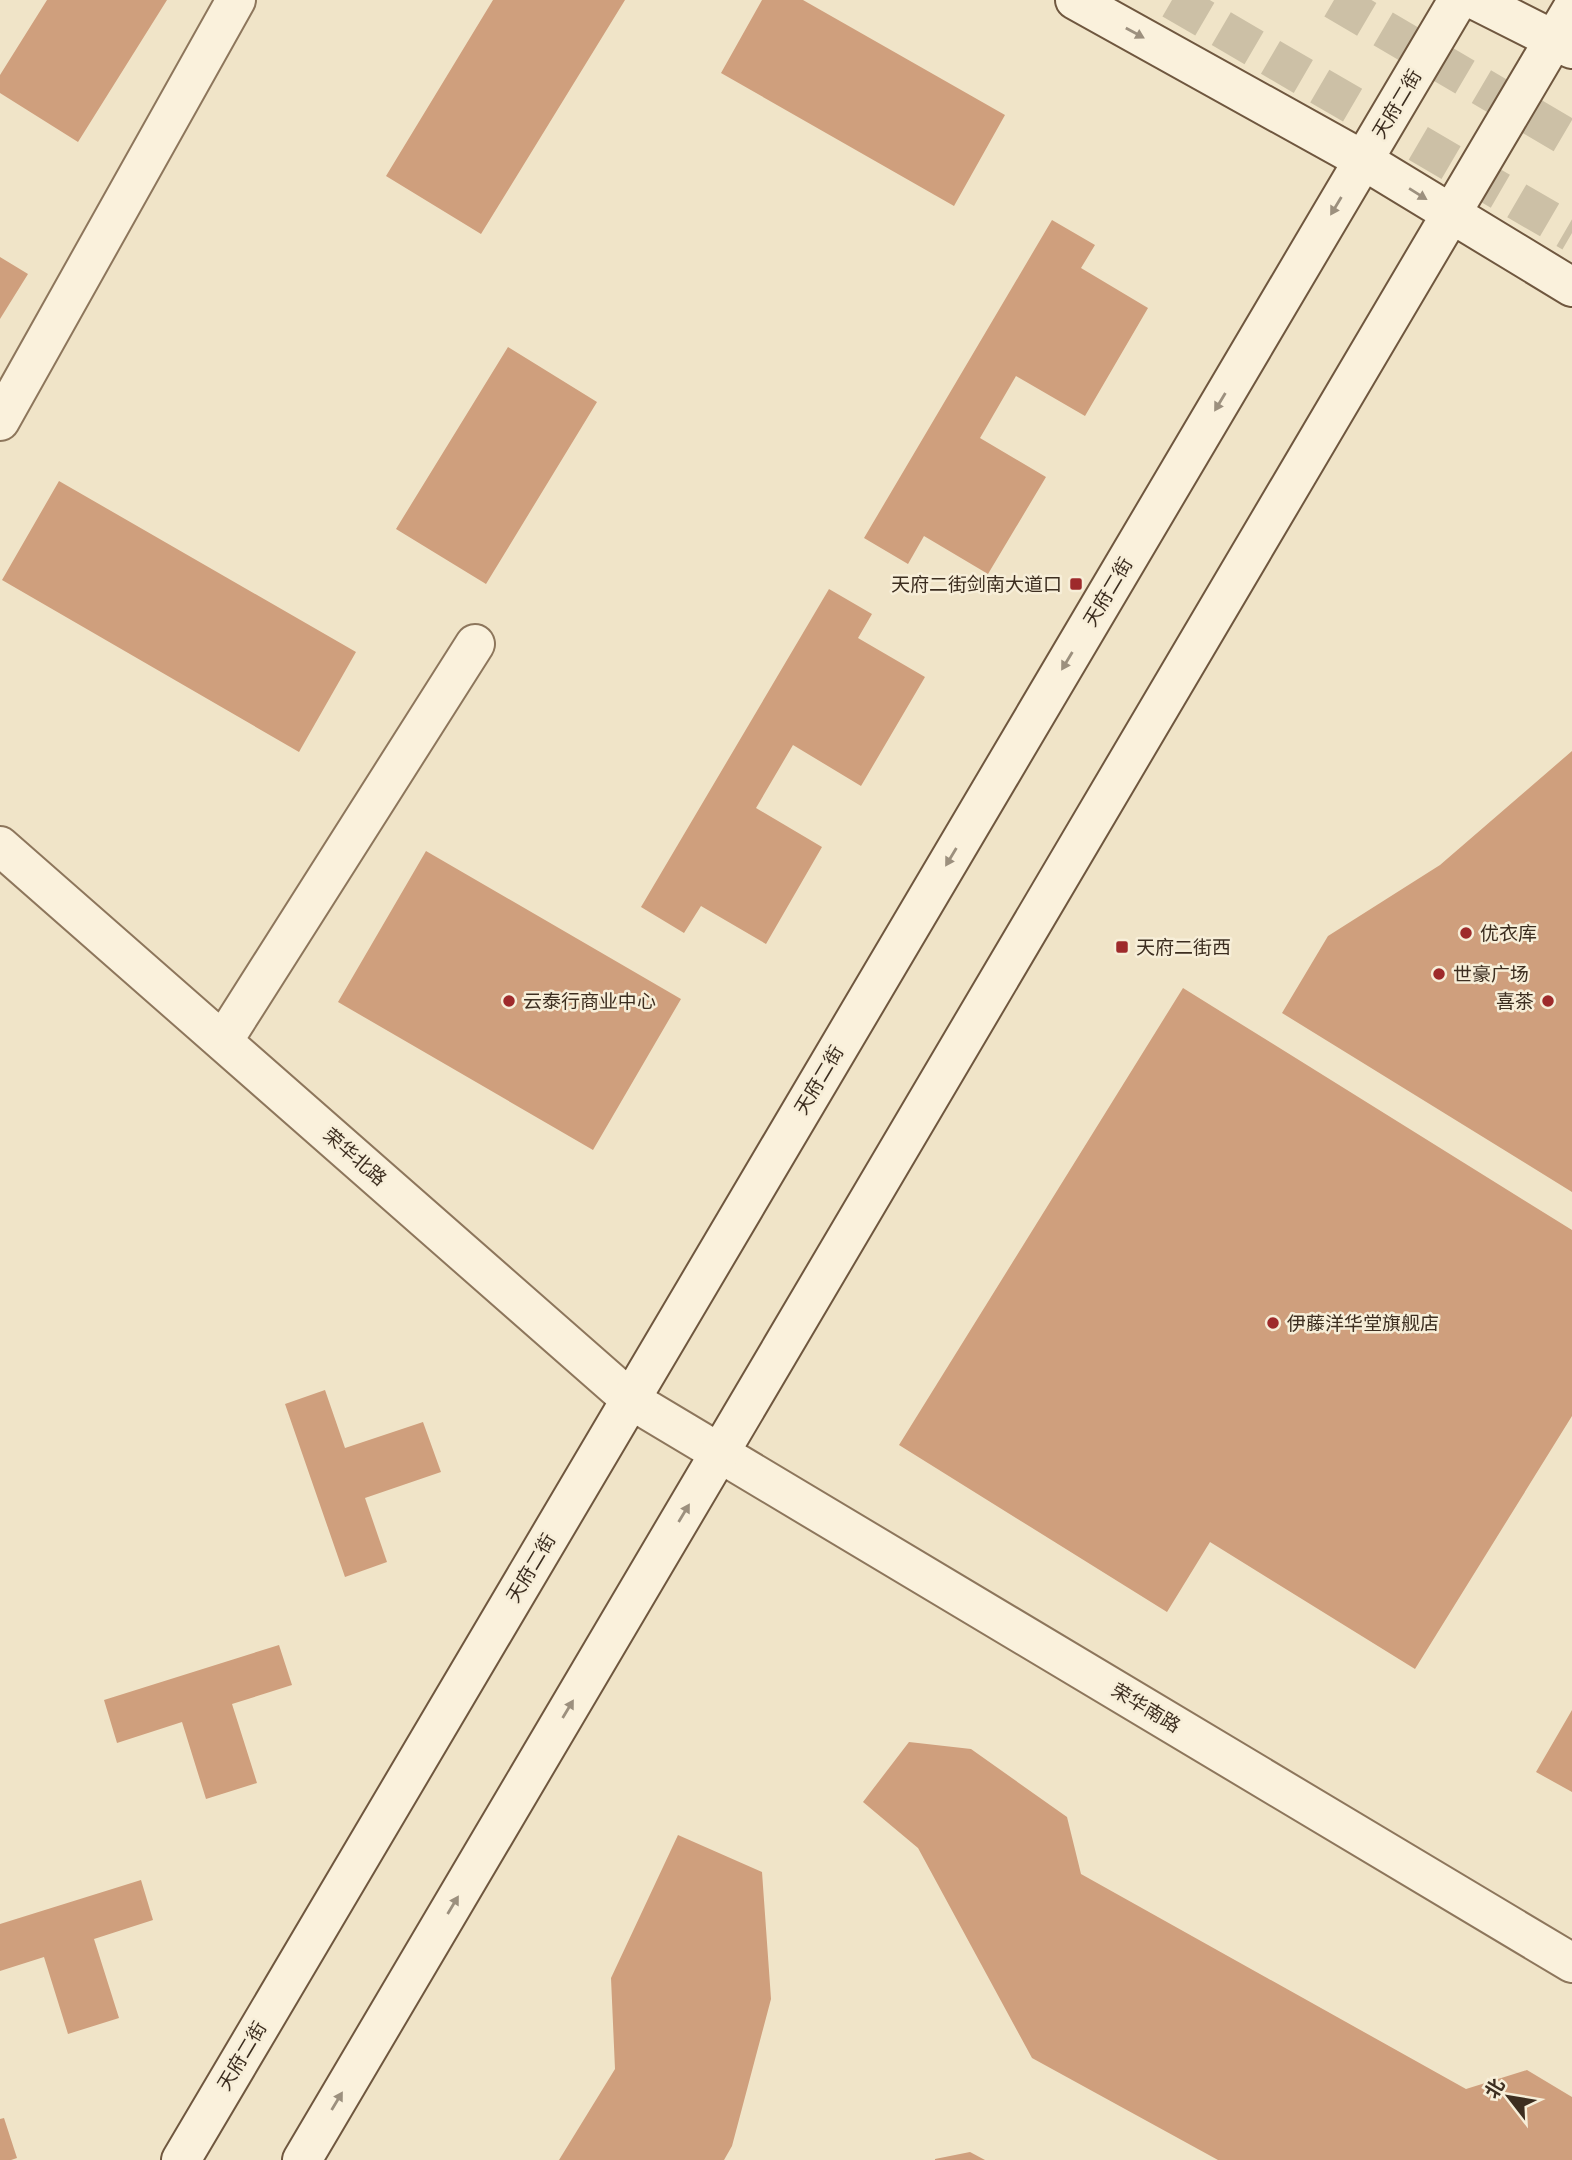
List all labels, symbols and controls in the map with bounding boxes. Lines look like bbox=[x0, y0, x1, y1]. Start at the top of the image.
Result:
one-way arrow bbox=[1125, 27, 1145, 39]
street label: 天府二街 bbox=[1368, 66, 1426, 142]
one-way arrow bbox=[1408, 188, 1427, 201]
one-way arrow bbox=[1330, 197, 1342, 216]
one-way arrow bbox=[1214, 393, 1226, 412]
street label: 天府二街 bbox=[1079, 554, 1137, 630]
place label: 天府二街剑南大道口 bbox=[891, 574, 1062, 595]
marker: 天府二街剑南大道口 bbox=[1068, 576, 1084, 592]
one-way arrow bbox=[1061, 652, 1073, 671]
one-way arrow bbox=[945, 848, 957, 867]
place label: 优衣库 bbox=[1480, 923, 1537, 944]
marker: 优衣库 bbox=[1458, 925, 1474, 941]
place label: 天府二街西 bbox=[1136, 937, 1231, 958]
marker: 天府二街西 bbox=[1114, 939, 1130, 955]
place label: 世豪广场 bbox=[1453, 964, 1529, 985]
marker: 世豪广场 bbox=[1431, 966, 1447, 982]
place label: 云泰行商业中心 bbox=[523, 991, 656, 1012]
place label: 喜茶 bbox=[1496, 991, 1534, 1012]
marker: 云泰行商业中心 bbox=[501, 993, 517, 1009]
marker: 喜茶 bbox=[1540, 993, 1556, 1009]
street label: 天府二街 bbox=[790, 1042, 848, 1118]
street label: 荣华北路 bbox=[319, 1124, 391, 1190]
place label: 伊藤洋华堂旗舰店 bbox=[1287, 1313, 1439, 1334]
marker: 伊藤洋华堂旗舰店 bbox=[1265, 1315, 1281, 1331]
one-way arrow bbox=[678, 1504, 690, 1523]
street label: 天府二街 bbox=[502, 1530, 560, 1606]
street label: 荣华南路 bbox=[1108, 1679, 1184, 1737]
one-way arrow bbox=[562, 1700, 575, 1719]
one-way arrow bbox=[447, 1896, 459, 1915]
street label: 天府二街 bbox=[213, 2018, 271, 2094]
north arrow bbox=[1474, 2062, 1544, 2132]
text: 北 bbox=[1481, 2075, 1509, 2102]
one-way arrow bbox=[331, 2092, 343, 2111]

